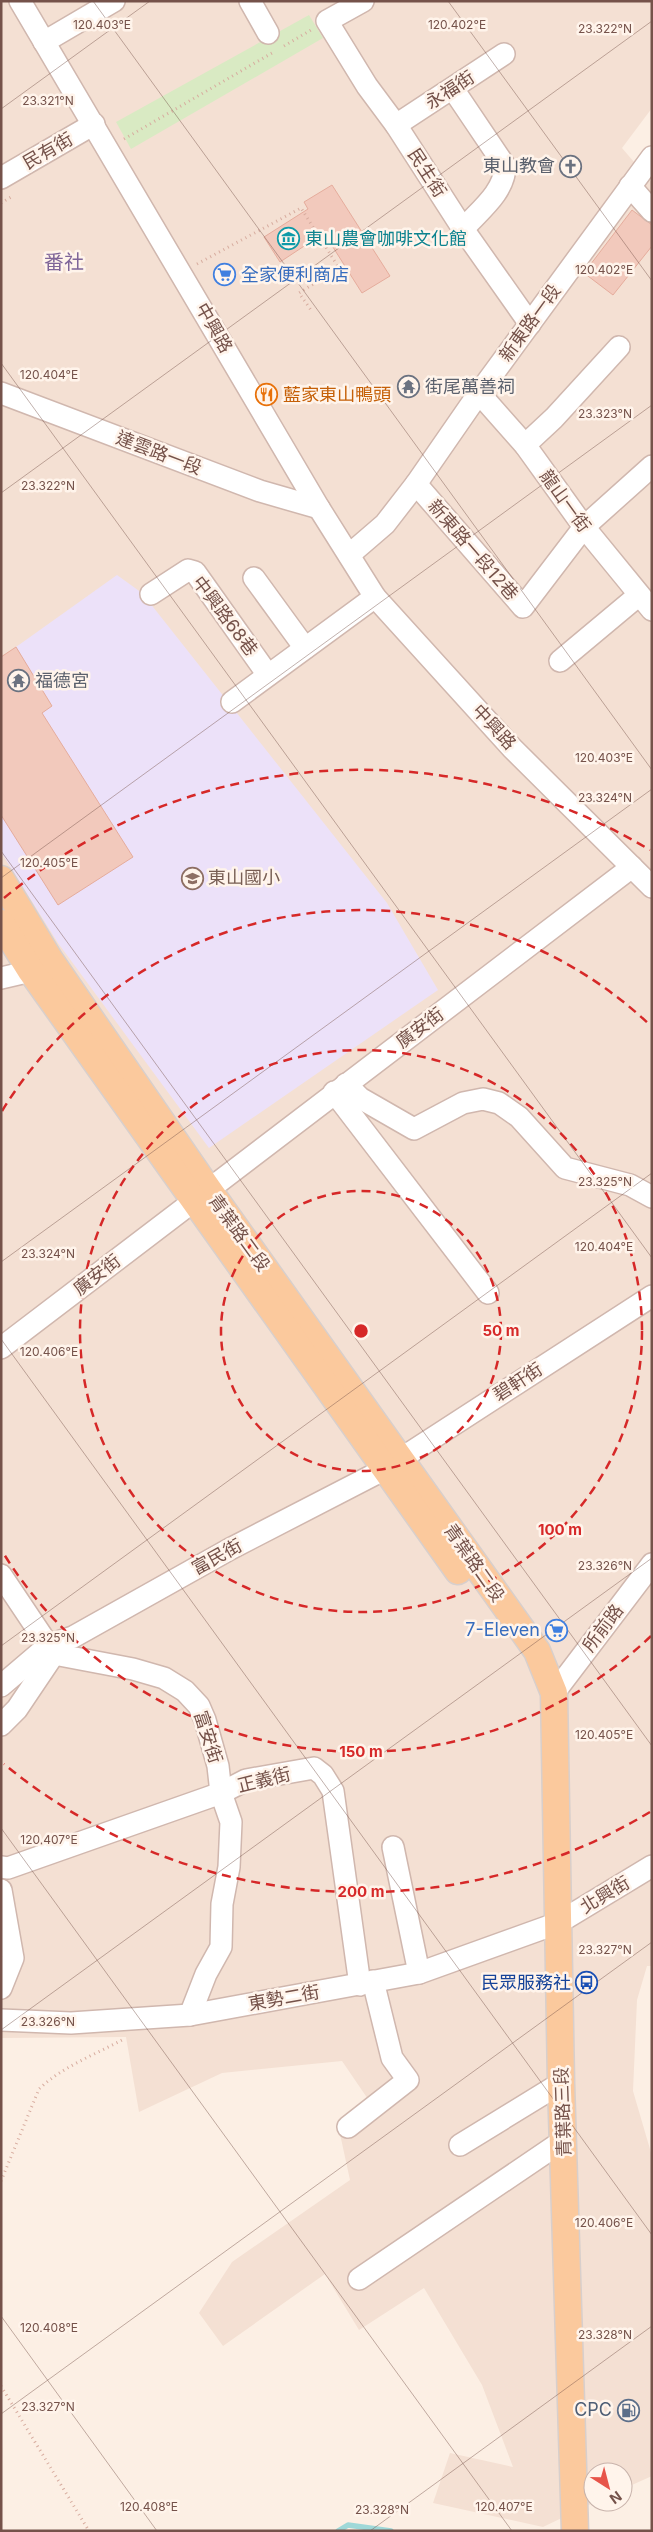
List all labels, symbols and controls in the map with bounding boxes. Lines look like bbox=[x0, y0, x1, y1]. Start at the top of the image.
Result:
text: 120.403°E bbox=[73, 17, 131, 32]
text: 120.402°E bbox=[428, 17, 486, 32]
text: 23.322°N bbox=[578, 21, 632, 36]
street label: 永福街 bbox=[421, 66, 478, 113]
text: 23.321°N bbox=[22, 93, 74, 108]
street label: 民有街 bbox=[19, 128, 76, 173]
street label: 民生街 bbox=[404, 144, 451, 201]
church icon: 東山教會 bbox=[559, 154, 583, 178]
place label: 東山教會 bbox=[483, 155, 555, 176]
museum icon: 東山農會咖啡文化館 bbox=[277, 227, 301, 251]
place label: 東山農會咖啡文化館 bbox=[305, 228, 467, 249]
district label: 番社 bbox=[44, 250, 84, 274]
text: 120.402°E bbox=[575, 262, 633, 277]
supermarket icon: 全家便利商店 bbox=[213, 263, 237, 287]
place label: 全家便利商店 bbox=[241, 264, 349, 285]
street label: 新東路一段 bbox=[495, 280, 565, 365]
street label: 中興路 bbox=[192, 299, 237, 356]
text: 120.404°E bbox=[20, 367, 78, 382]
temple icon: 街尾萬善祠 bbox=[397, 375, 421, 399]
place label: 街尾萬善祠 bbox=[425, 376, 515, 397]
restaurant icon: 藍家東山鴨頭 bbox=[255, 383, 279, 407]
place label: 藍家東山鴨頭 bbox=[283, 384, 391, 405]
text: 23.323°N bbox=[578, 406, 632, 421]
street label: 達雲路一段 bbox=[113, 427, 205, 478]
street label: 龍山一街 bbox=[536, 465, 595, 536]
text: 23.322°N bbox=[21, 478, 75, 493]
street label: 新東路一段12巷 bbox=[424, 495, 523, 604]
street label: 中興路68巷 bbox=[189, 572, 262, 660]
temple icon: 福德宮 bbox=[7, 669, 31, 693]
place label: 福德宮 bbox=[35, 670, 89, 691]
street label: 中興路 bbox=[468, 700, 520, 754]
text: 120.403°E bbox=[575, 750, 633, 765]
text: 23.324°N bbox=[578, 790, 632, 805]
text: 120.405°E bbox=[20, 855, 78, 870]
school or university icon: 東山國小 bbox=[180, 866, 204, 890]
place label: 東山國小 bbox=[208, 867, 280, 888]
street label: 廣安街 bbox=[392, 1003, 448, 1052]
text: 23.325°N bbox=[578, 1174, 632, 1189]
street label: 青葉路二段 bbox=[204, 1190, 274, 1275]
text: 120.404°E bbox=[575, 1239, 633, 1254]
text: 23.324°N bbox=[21, 1246, 75, 1261]
street label: 廣安街 bbox=[69, 1250, 124, 1300]
text: 50 m bbox=[483, 1321, 519, 1340]
centre of rings bbox=[352, 1322, 370, 1340]
text: 120.406°E bbox=[20, 1344, 78, 1359]
street label: 碧軒街 bbox=[489, 1358, 546, 1405]
street label: 青葉路二段 bbox=[440, 1520, 509, 1606]
text: 100 m bbox=[538, 1520, 582, 1539]
street label: 富民街 bbox=[188, 1534, 245, 1579]
text: 23.326°N bbox=[578, 1558, 632, 1573]
street label: 所前路 bbox=[578, 1600, 627, 1656]
supermarket icon: 7-Eleven bbox=[544, 1618, 568, 1642]
place label: 7-Eleven bbox=[465, 1619, 540, 1640]
text: 23.325°N bbox=[21, 1630, 75, 1645]
street label: 富安街 bbox=[190, 1708, 227, 1766]
text: 120.405°E bbox=[575, 1727, 633, 1742]
text: 150 m bbox=[339, 1742, 383, 1761]
street label: 正義街 bbox=[235, 1763, 293, 1796]
text: 120.407°E bbox=[20, 1832, 78, 1847]
street label: 北興街 bbox=[576, 1872, 633, 1917]
text: 200 m bbox=[338, 1882, 384, 1901]
text: 23.327°N bbox=[578, 1942, 632, 1957]
bus stop icon: 民眾服務社 bbox=[575, 1971, 599, 1995]
place label: 民眾服務社 bbox=[481, 1972, 571, 1993]
street label: 東勢二街 bbox=[247, 1981, 321, 2014]
text: 23.326°N bbox=[21, 2014, 75, 2029]
street label: 青葉路三段 bbox=[550, 2067, 575, 2157]
text: 120.406°E bbox=[575, 2215, 633, 2230]
text: 120.408°E bbox=[20, 2320, 78, 2335]
text: 23.328°N bbox=[578, 2327, 632, 2342]
fuel station icon: CPC bbox=[616, 2398, 640, 2422]
text: 23.327°N bbox=[21, 2399, 75, 2414]
place label: CPC bbox=[574, 2399, 612, 2420]
north arrow bbox=[583, 2462, 633, 2512]
text: N bbox=[607, 2488, 625, 2508]
text: 120.408°E bbox=[120, 2499, 178, 2514]
text: 120.407°E bbox=[475, 2499, 533, 2514]
text: 23.328°N bbox=[355, 2502, 409, 2517]

